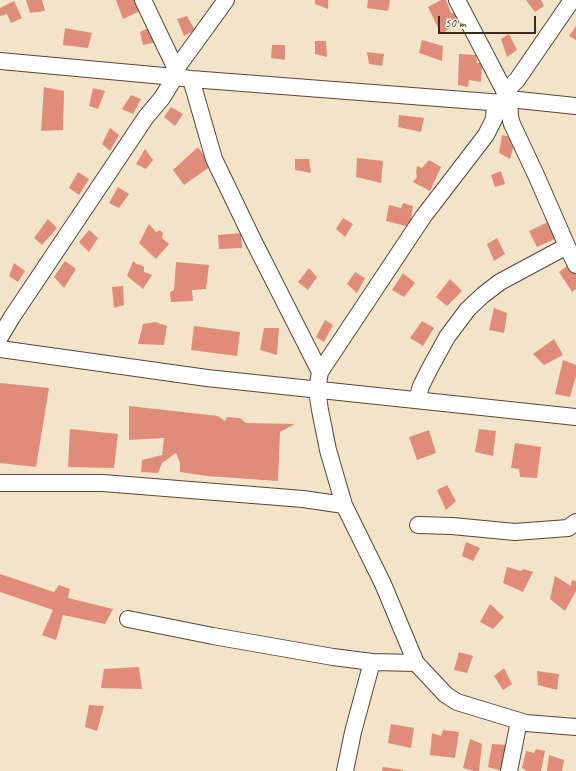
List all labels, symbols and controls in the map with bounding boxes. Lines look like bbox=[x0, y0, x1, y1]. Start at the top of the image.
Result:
scale bar bbox=[440, 8, 538, 34]
text: 50 m bbox=[445, 15, 465, 31]

